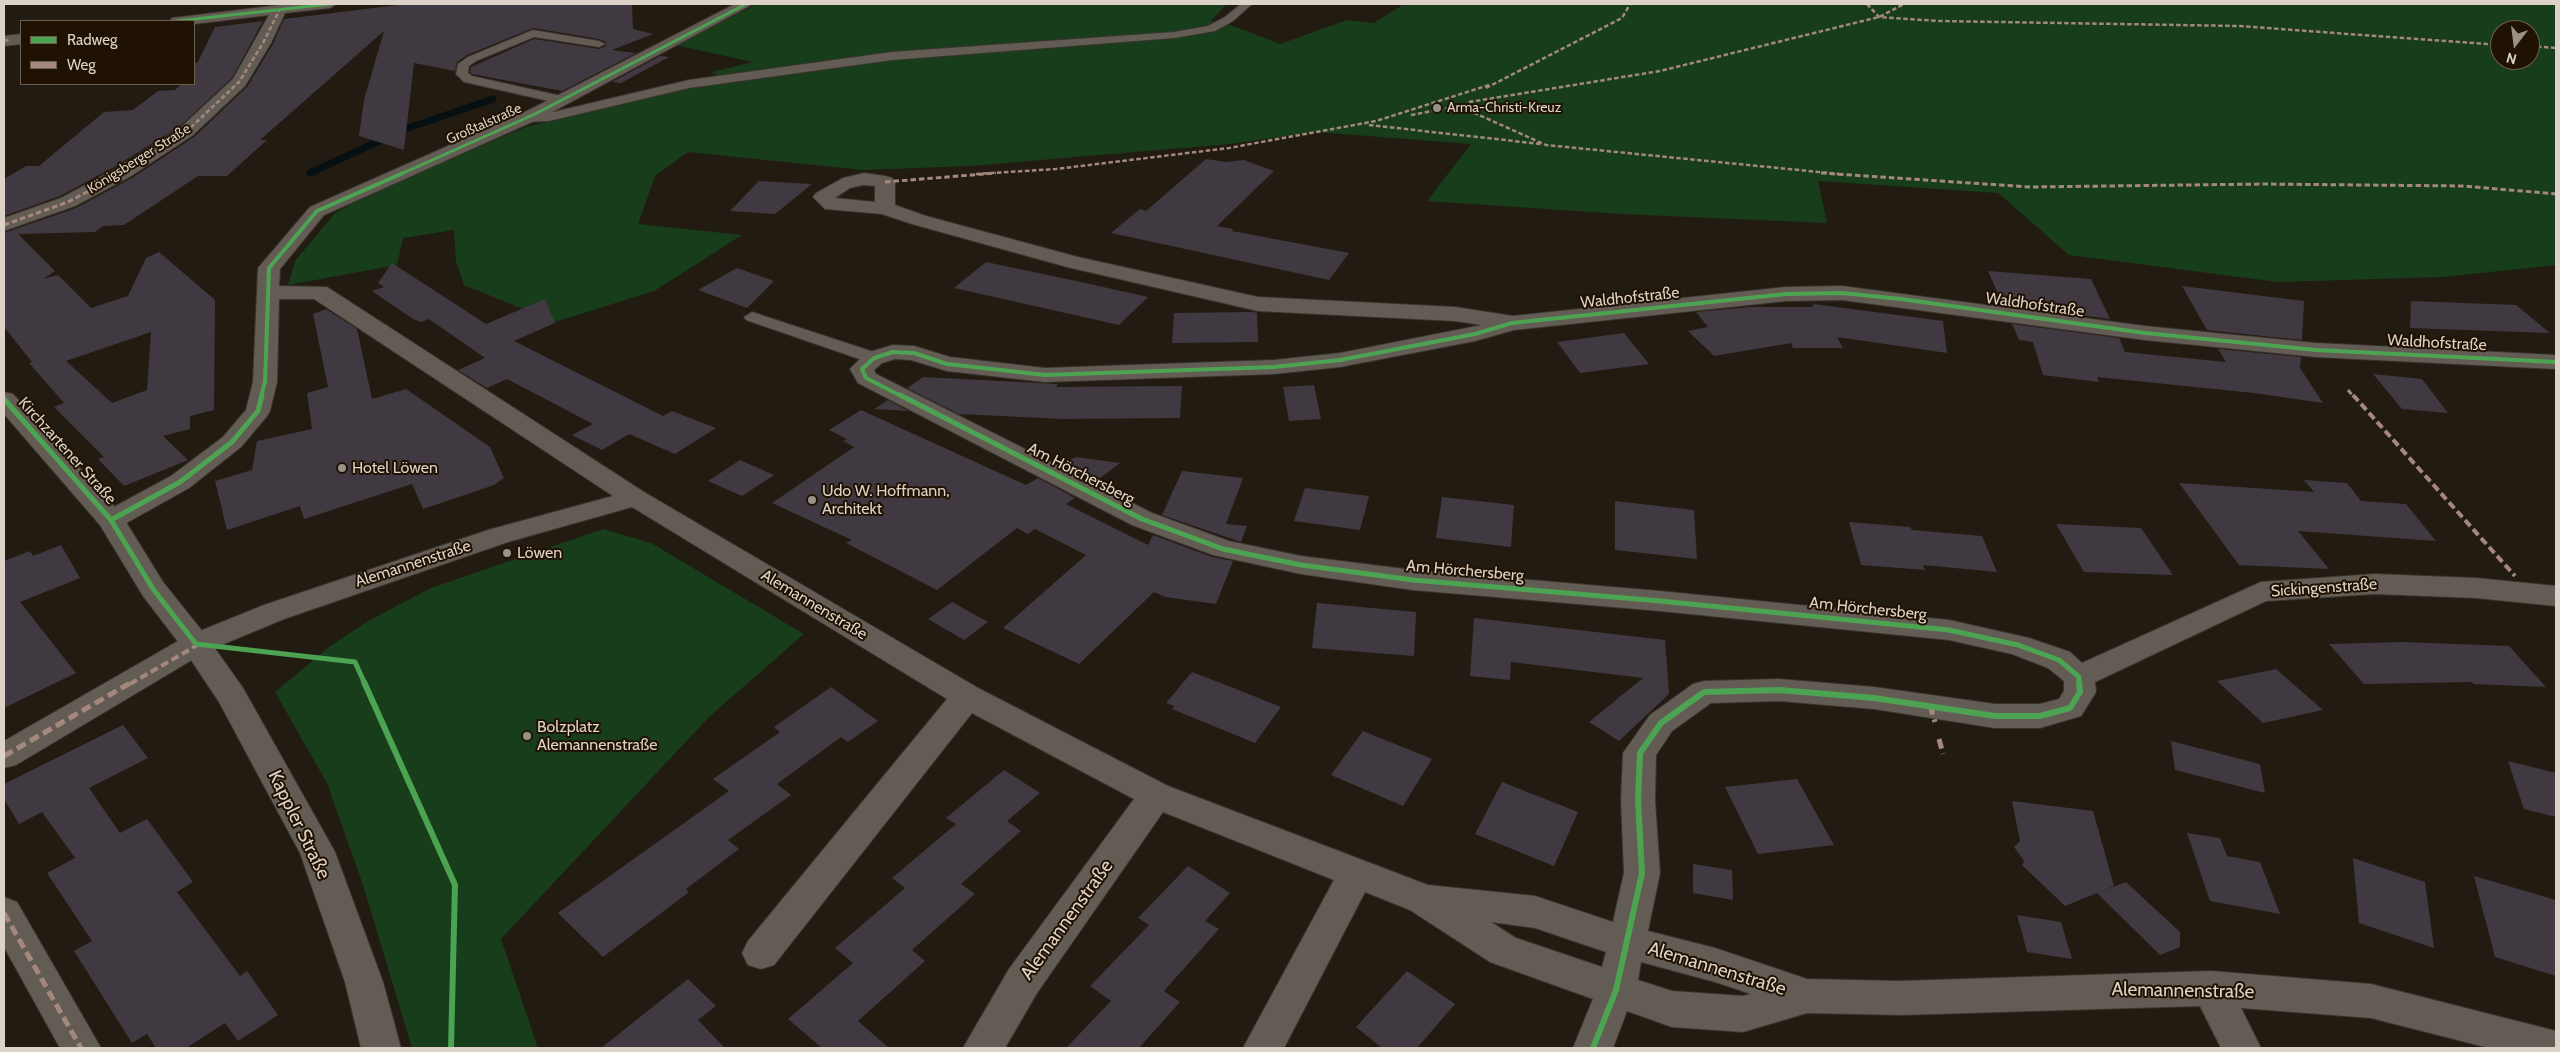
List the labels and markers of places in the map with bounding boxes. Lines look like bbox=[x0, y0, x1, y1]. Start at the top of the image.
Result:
place label: Arma-Christi-Kreuz bbox=[1447, 100, 1561, 116]
marker: Arma-Christi-Kreuz bbox=[1431, 102, 1443, 114]
place label: Hotel Löwen bbox=[352, 458, 438, 478]
marker: Hotel Löwen bbox=[336, 462, 348, 474]
place label: Udo W. Hoffmann, Architekt bbox=[822, 481, 950, 519]
marker: Udo W. Hoffmann, Architekt bbox=[806, 494, 818, 506]
place label: Löwen bbox=[517, 543, 562, 563]
marker: Löwen bbox=[501, 547, 513, 559]
place label: Bolzplatz Alemannenstraße bbox=[537, 717, 657, 755]
marker: Bolzplatz Alemannenstraße bbox=[521, 730, 533, 742]

